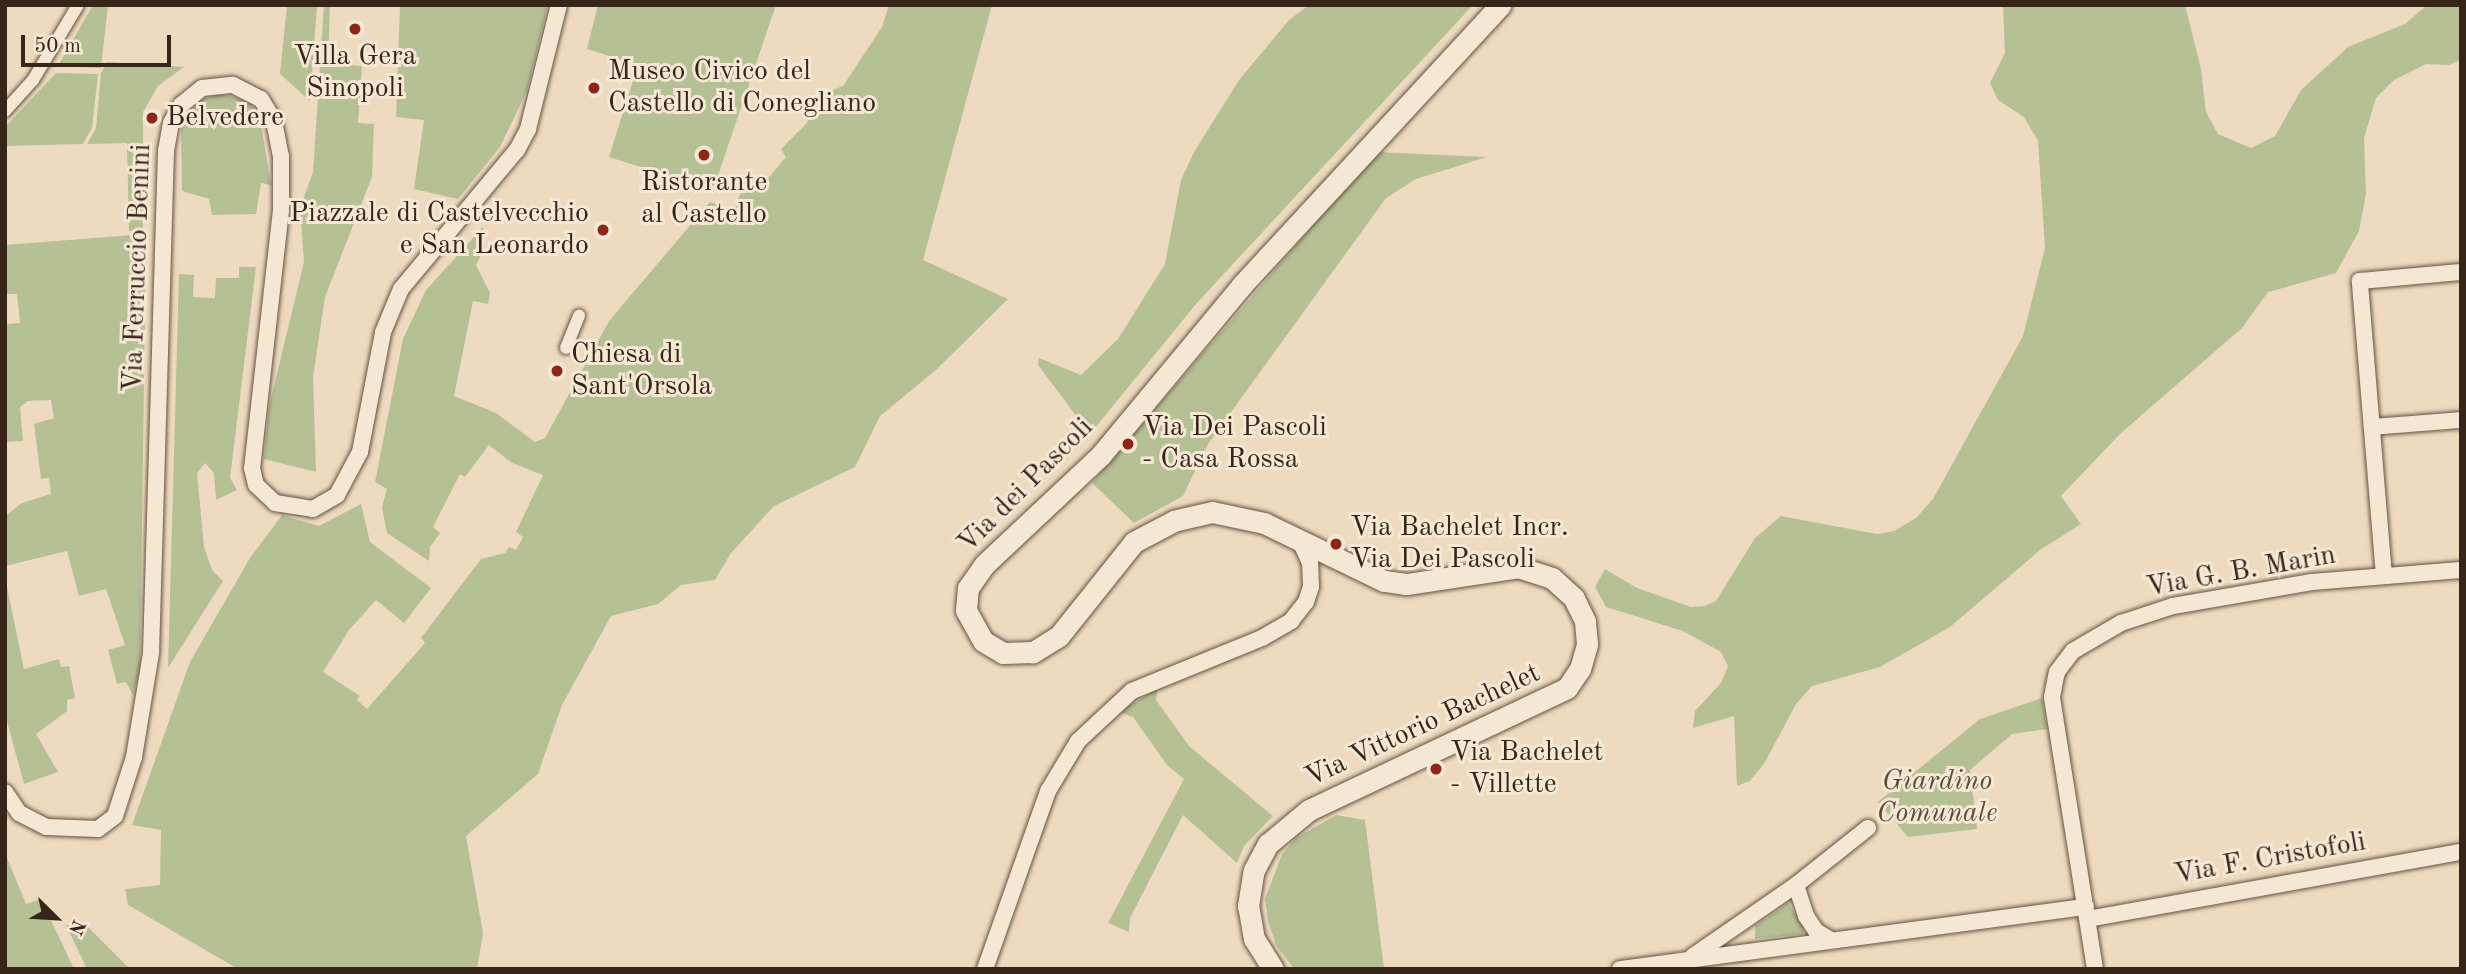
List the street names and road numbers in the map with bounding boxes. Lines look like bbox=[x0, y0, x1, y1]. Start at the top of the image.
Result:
street label: Via Ferruccio Benini bbox=[117, 143, 159, 393]
street label: Via dei Pascoli bbox=[951, 411, 1101, 561]
street label: Via G. B. Marin bbox=[2144, 539, 2338, 605]
street label: Via Vittorio Bachelet bbox=[1300, 657, 1546, 795]
street label: Via F. Cristofoli bbox=[2172, 826, 2368, 892]

